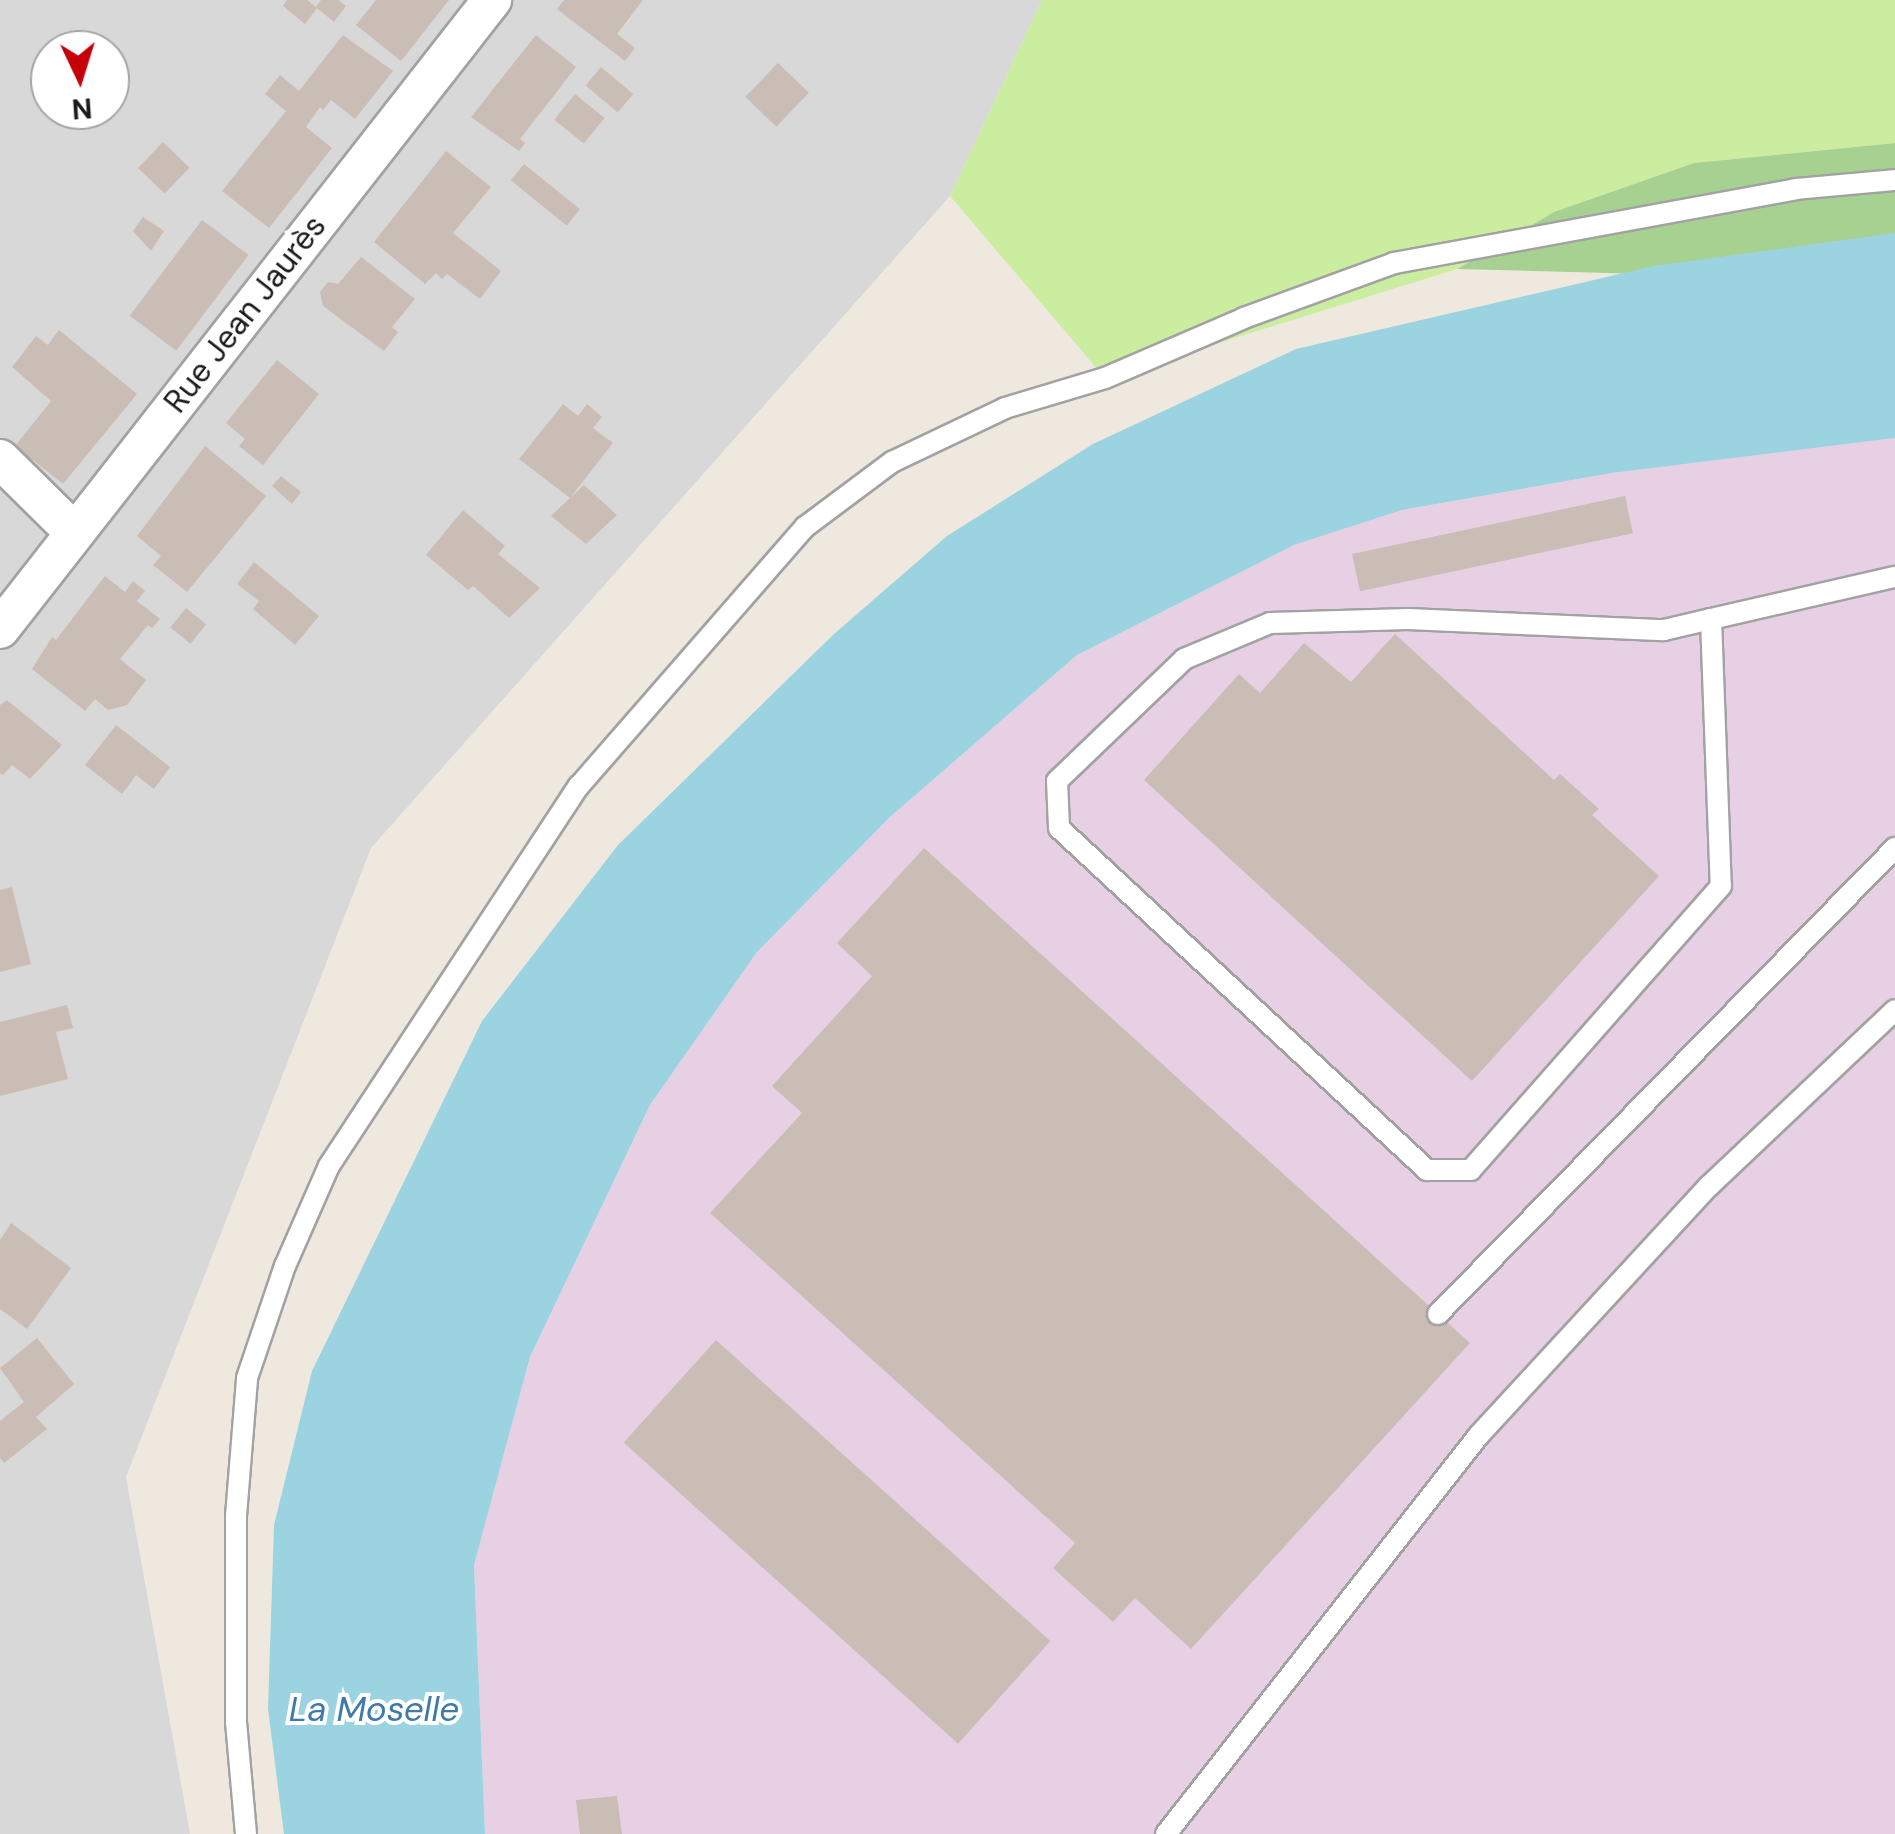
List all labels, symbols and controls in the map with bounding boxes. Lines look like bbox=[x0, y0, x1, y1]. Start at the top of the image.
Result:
north arrow bbox=[30, 30, 130, 130]
text: N bbox=[71, 89, 93, 128]
street label: Rue Jean Jaurès bbox=[156, 208, 334, 420]
water label: La Moselle bbox=[289, 1688, 459, 1730]

